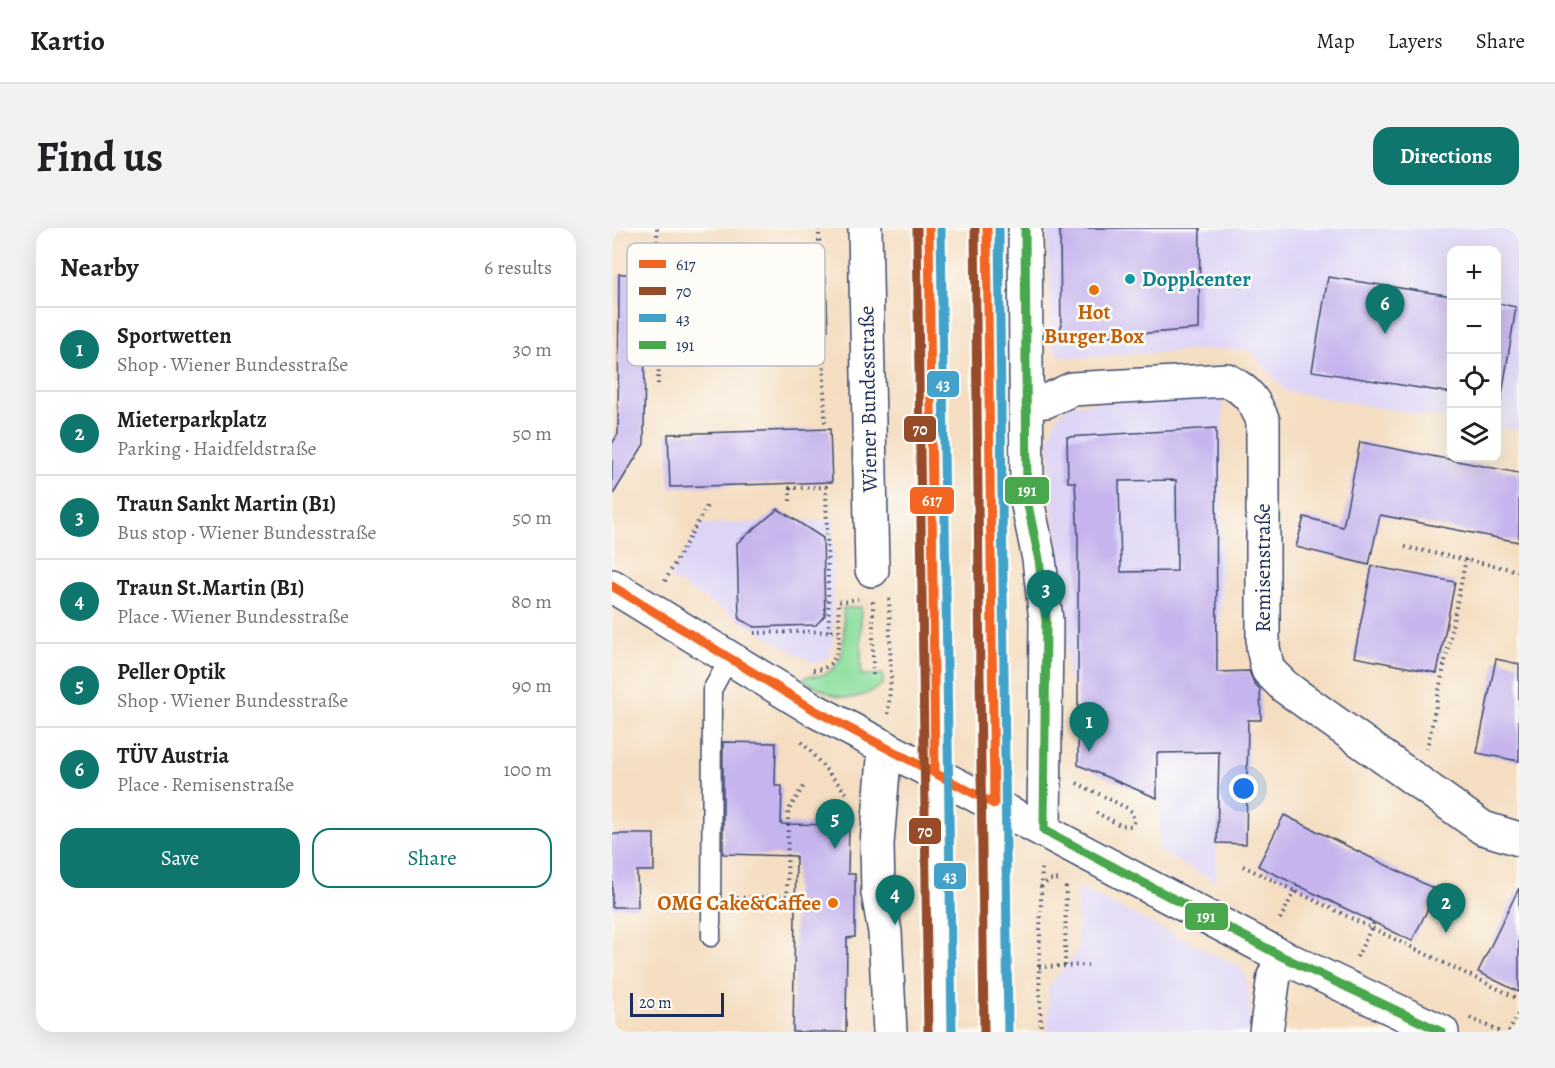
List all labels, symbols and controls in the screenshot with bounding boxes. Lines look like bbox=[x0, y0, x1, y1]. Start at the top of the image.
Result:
text: Kartio bbox=[30, 22, 105, 60]
text: Map bbox=[1316, 27, 1355, 55]
text: Layers bbox=[1388, 27, 1443, 55]
text: Share bbox=[1476, 27, 1525, 55]
button: Directions bbox=[1373, 127, 1519, 185]
text: Find us bbox=[36, 128, 163, 185]
legend bbox=[627, 243, 825, 366]
map controls bbox=[1447, 246, 1501, 462]
button: + bbox=[1447, 246, 1501, 300]
text: Nearby bbox=[60, 250, 139, 285]
text: 6 results bbox=[484, 254, 552, 281]
text: 617 bbox=[676, 254, 696, 276]
place label: Dopplcenter bbox=[1142, 265, 1251, 293]
marker: Dopplcenter bbox=[1123, 272, 1137, 286]
text: 70 bbox=[676, 281, 691, 303]
marker: Hot Burger Box bbox=[1087, 283, 1101, 297]
pin: 6 bbox=[1366, 285, 1404, 334]
place label: Hot Burger Box bbox=[1044, 298, 1144, 350]
button: − bbox=[1447, 300, 1501, 354]
street label: Wiener Bundesstraße bbox=[852, 306, 884, 493]
text: 43 bbox=[676, 308, 690, 330]
text: Sportwetten bbox=[117, 321, 232, 351]
text: 191 bbox=[676, 335, 695, 357]
text: 1 bbox=[76, 336, 83, 363]
text: 30 m bbox=[512, 336, 552, 363]
text: Shop · Wiener Bundesstraße bbox=[117, 351, 348, 378]
button: locate bbox=[1447, 354, 1501, 408]
line badge: 43 bbox=[926, 370, 960, 398]
text: 43 bbox=[936, 374, 950, 396]
text: Mieterparkplatz bbox=[117, 405, 267, 435]
button: layers bbox=[1447, 408, 1501, 462]
line badge: 70 bbox=[903, 415, 937, 443]
text: 70 bbox=[913, 419, 927, 441]
text: 2 bbox=[75, 420, 84, 447]
text: 50 m bbox=[512, 420, 552, 447]
text: Parking · Haidfeldstraße bbox=[117, 435, 316, 462]
line badge: 191 bbox=[1004, 476, 1050, 505]
text: 191 bbox=[1018, 480, 1037, 502]
line badge: 617 bbox=[909, 486, 955, 515]
text: Traun Sankt Martin (B1) bbox=[117, 489, 336, 519]
text: 617 bbox=[922, 490, 942, 512]
street label: Remisenstraße bbox=[1249, 503, 1277, 633]
text: 3 bbox=[75, 504, 84, 531]
text: 50 m bbox=[512, 504, 552, 531]
text: Bus stop · Wiener Bundesstraße bbox=[117, 519, 376, 546]
pin: 3 bbox=[1026, 570, 1066, 620]
text: Traun St.Martin (B1) bbox=[117, 573, 304, 603]
text: 4 bbox=[75, 588, 84, 615]
text: 80 m bbox=[511, 588, 552, 615]
text: Place · Wiener Bundesstraße bbox=[117, 603, 349, 630]
text: Peller Optik bbox=[117, 657, 225, 687]
text: 5 bbox=[75, 672, 84, 699]
text: 90 m bbox=[512, 672, 552, 699]
text: Shop · Wiener Bundesstraße bbox=[117, 687, 348, 714]
pin: 1 bbox=[1070, 702, 1108, 752]
text: TÜV Austria bbox=[117, 741, 229, 771]
text: 6 bbox=[75, 756, 84, 783]
text: 100 m bbox=[503, 756, 552, 783]
text: Place · Remisenstraße bbox=[117, 771, 294, 798]
your location bbox=[1229, 774, 1258, 803]
pin: 5 bbox=[816, 800, 854, 849]
line badge: 70 bbox=[908, 817, 942, 845]
text: 70 bbox=[918, 821, 932, 843]
button: Save bbox=[60, 828, 300, 888]
button: Share bbox=[312, 828, 552, 888]
line badge: 43 bbox=[933, 862, 967, 890]
text: 43 bbox=[943, 866, 957, 888]
pin: 4 bbox=[876, 876, 914, 925]
pin: 2 bbox=[1426, 884, 1466, 933]
place label: OMG Cake&Caffee bbox=[657, 889, 821, 917]
marker: OMG Cake&Caffee bbox=[826, 896, 840, 910]
line badge: 191 bbox=[1184, 902, 1229, 931]
text: 191 bbox=[1197, 906, 1216, 928]
scale bar bbox=[630, 990, 724, 1018]
text: 20 m bbox=[639, 992, 672, 1014]

